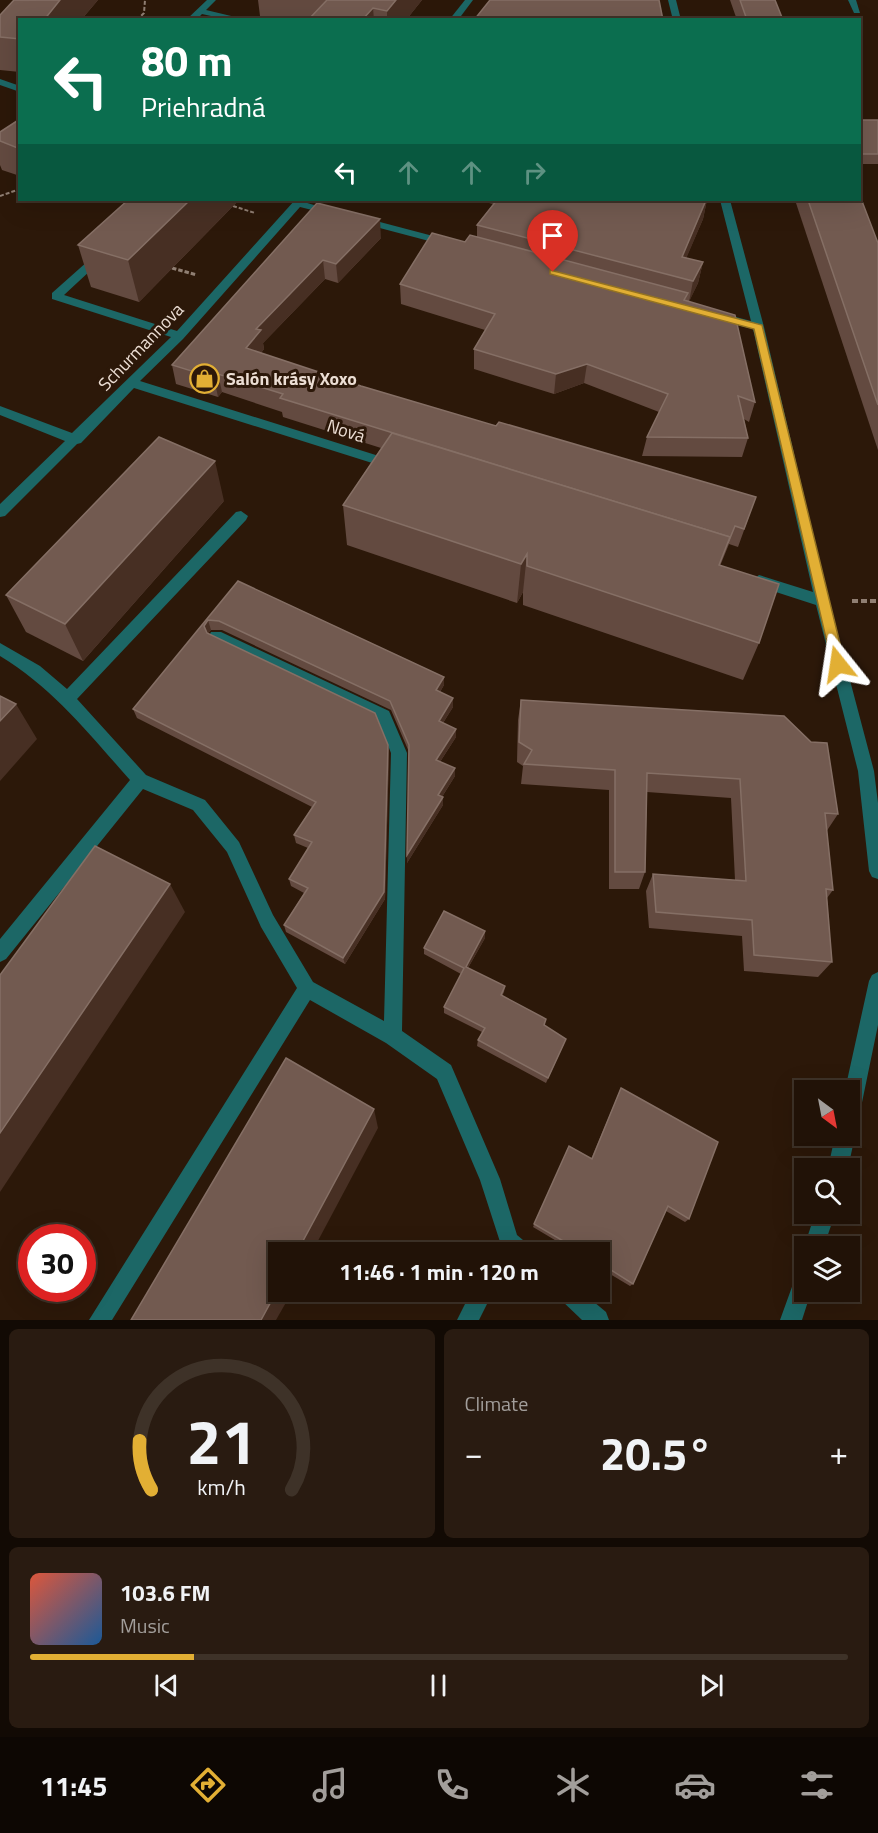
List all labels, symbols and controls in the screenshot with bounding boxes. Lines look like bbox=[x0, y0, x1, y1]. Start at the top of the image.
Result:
text: 80 m bbox=[141, 28, 233, 92]
icon: left bbox=[42, 42, 120, 120]
text: Priehradná bbox=[141, 86, 266, 127]
icon: left bbox=[329, 156, 362, 189]
icon: ahead bbox=[392, 156, 425, 189]
icon: ahead bbox=[455, 156, 488, 189]
icon: right bbox=[518, 156, 551, 189]
pin bbox=[527, 210, 578, 272]
icon: arrive bbox=[536, 219, 569, 252]
street label: Schurmannova bbox=[92, 297, 190, 397]
shop icon: Salón krásy Xoxo bbox=[189, 363, 221, 395]
place label: Salón krásy Xoxo bbox=[226, 365, 357, 392]
street label: Nová bbox=[323, 412, 369, 449]
position arrow bbox=[806, 632, 870, 696]
north arrow bbox=[794, 1080, 860, 1146]
map controls bbox=[794, 1080, 860, 1302]
button: search bbox=[794, 1158, 860, 1224]
speed limit sign: 30 bbox=[18, 1224, 96, 1302]
button: layers bbox=[794, 1236, 860, 1302]
text: 11:46 · 1 min · 120 m bbox=[339, 1255, 539, 1289]
text: Climate bbox=[465, 1388, 528, 1419]
text: 21 bbox=[187, 1393, 257, 1488]
text: 20.5° bbox=[600, 1419, 712, 1487]
text: − bbox=[465, 1428, 483, 1478]
text: + bbox=[830, 1428, 848, 1478]
text: km/h bbox=[197, 1472, 246, 1504]
text: 103.6 FM bbox=[120, 1576, 210, 1610]
text: Music bbox=[120, 1610, 170, 1641]
icon: previous bbox=[150, 1669, 183, 1702]
icon: pause bbox=[422, 1669, 455, 1702]
icon: next bbox=[695, 1669, 728, 1702]
icon: directions bbox=[187, 1764, 229, 1806]
icon: music bbox=[309, 1764, 351, 1806]
icon: phone bbox=[431, 1764, 473, 1806]
icon: climate bbox=[552, 1764, 594, 1806]
icon: car bbox=[674, 1764, 716, 1806]
icon: filters bbox=[796, 1764, 838, 1806]
text: 11:45 bbox=[40, 1765, 107, 1806]

